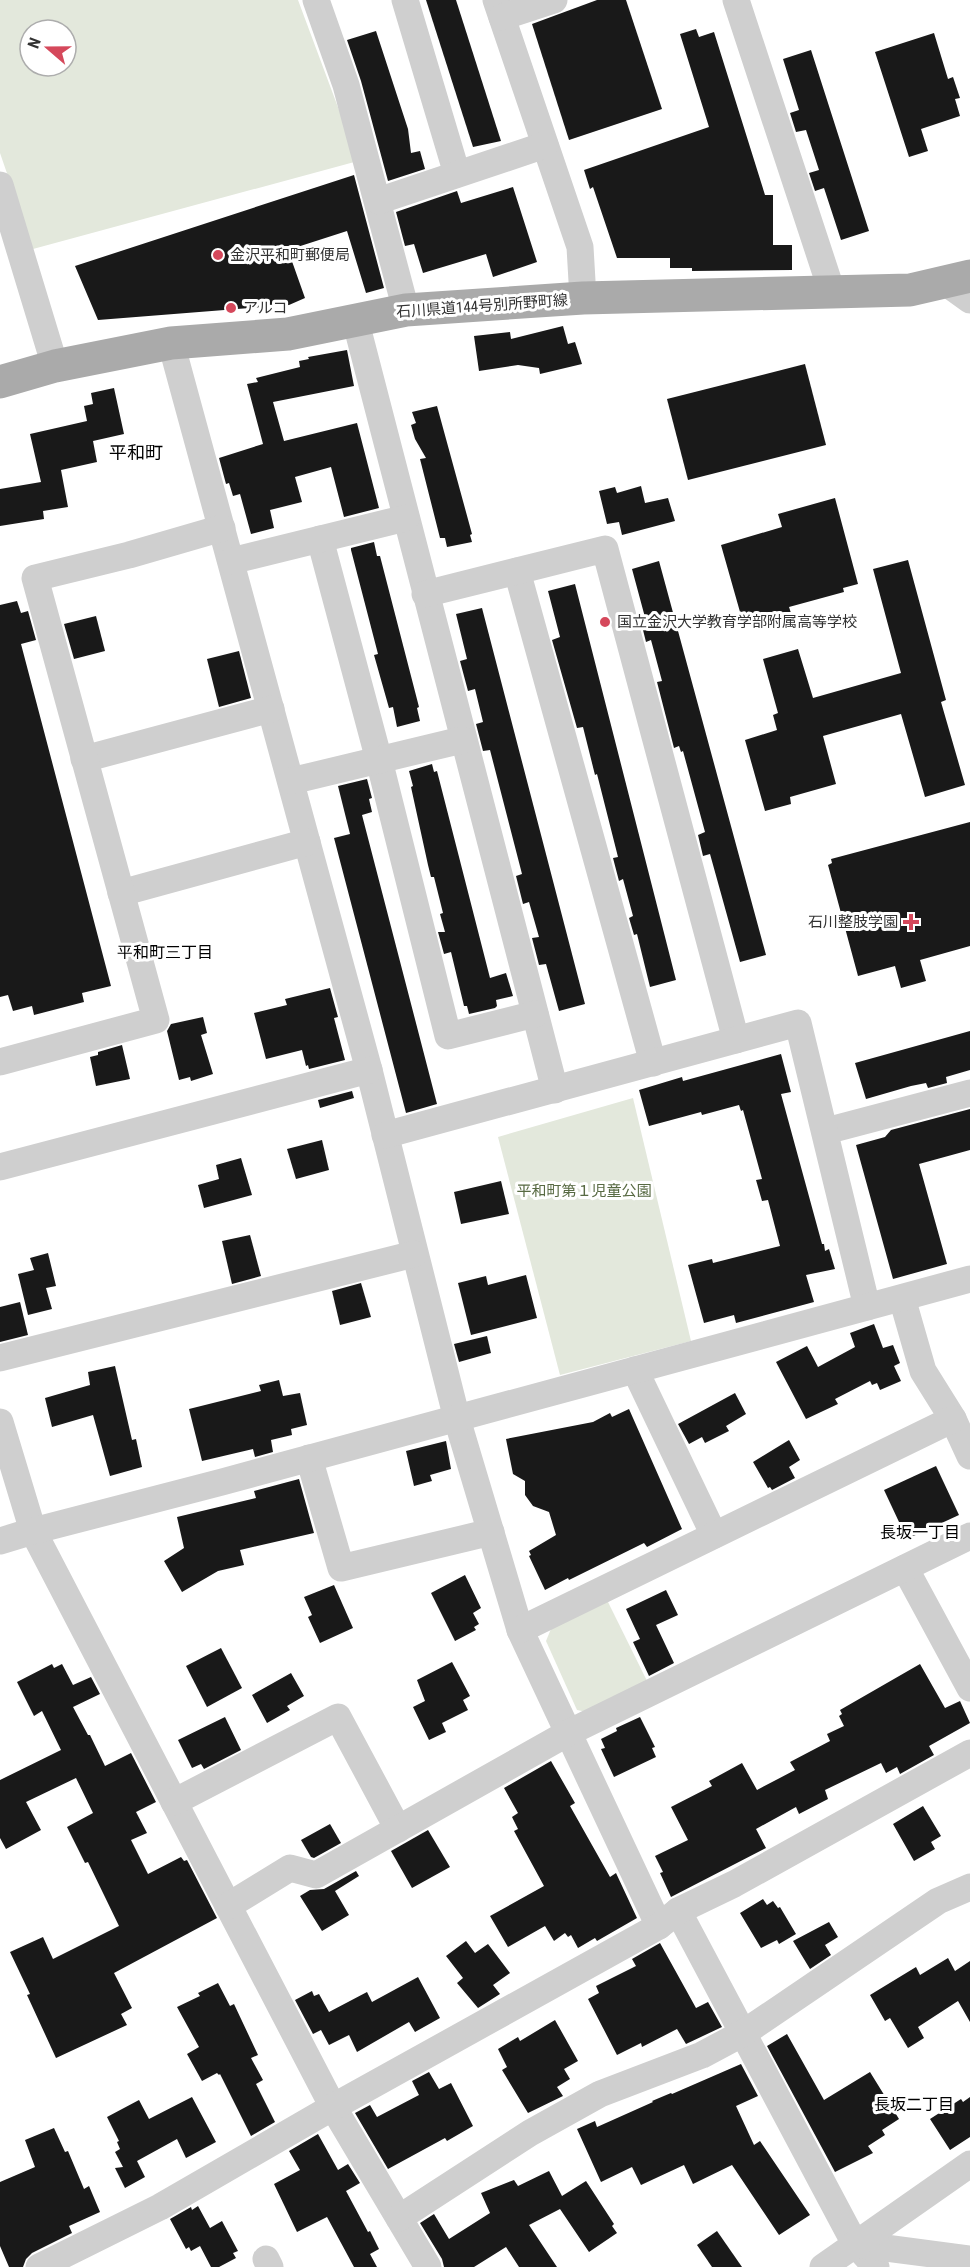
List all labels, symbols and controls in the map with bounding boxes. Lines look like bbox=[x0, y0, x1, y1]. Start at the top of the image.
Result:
north arrow bbox=[18, 18, 78, 78]
text: N bbox=[24, 35, 45, 51]
place label: 金沢平和町郵便局 bbox=[230, 246, 350, 264]
marker: 金沢平和町郵便局 bbox=[211, 248, 225, 262]
street label: 石川県道144号別所野町線 bbox=[395, 291, 569, 321]
place label: アルコ bbox=[243, 299, 288, 317]
marker: アルコ bbox=[224, 301, 238, 315]
district label: 平和町 bbox=[109, 442, 163, 463]
place label: 国立金沢大学教育学部附属高等学校 bbox=[617, 613, 857, 631]
marker: 国立金沢大学教育学部附属高等学校 bbox=[598, 615, 612, 629]
place label: 石川整肢学園 bbox=[808, 913, 898, 931]
marker: 石川整肢学園 bbox=[902, 913, 920, 931]
district label: 平和町三丁目 bbox=[117, 943, 213, 962]
park label: 平和町第１児童公園 bbox=[516, 1182, 652, 1200]
district label: 長坂一丁目 bbox=[880, 1523, 960, 1542]
district label: 長坂二丁目 bbox=[874, 2095, 954, 2114]

